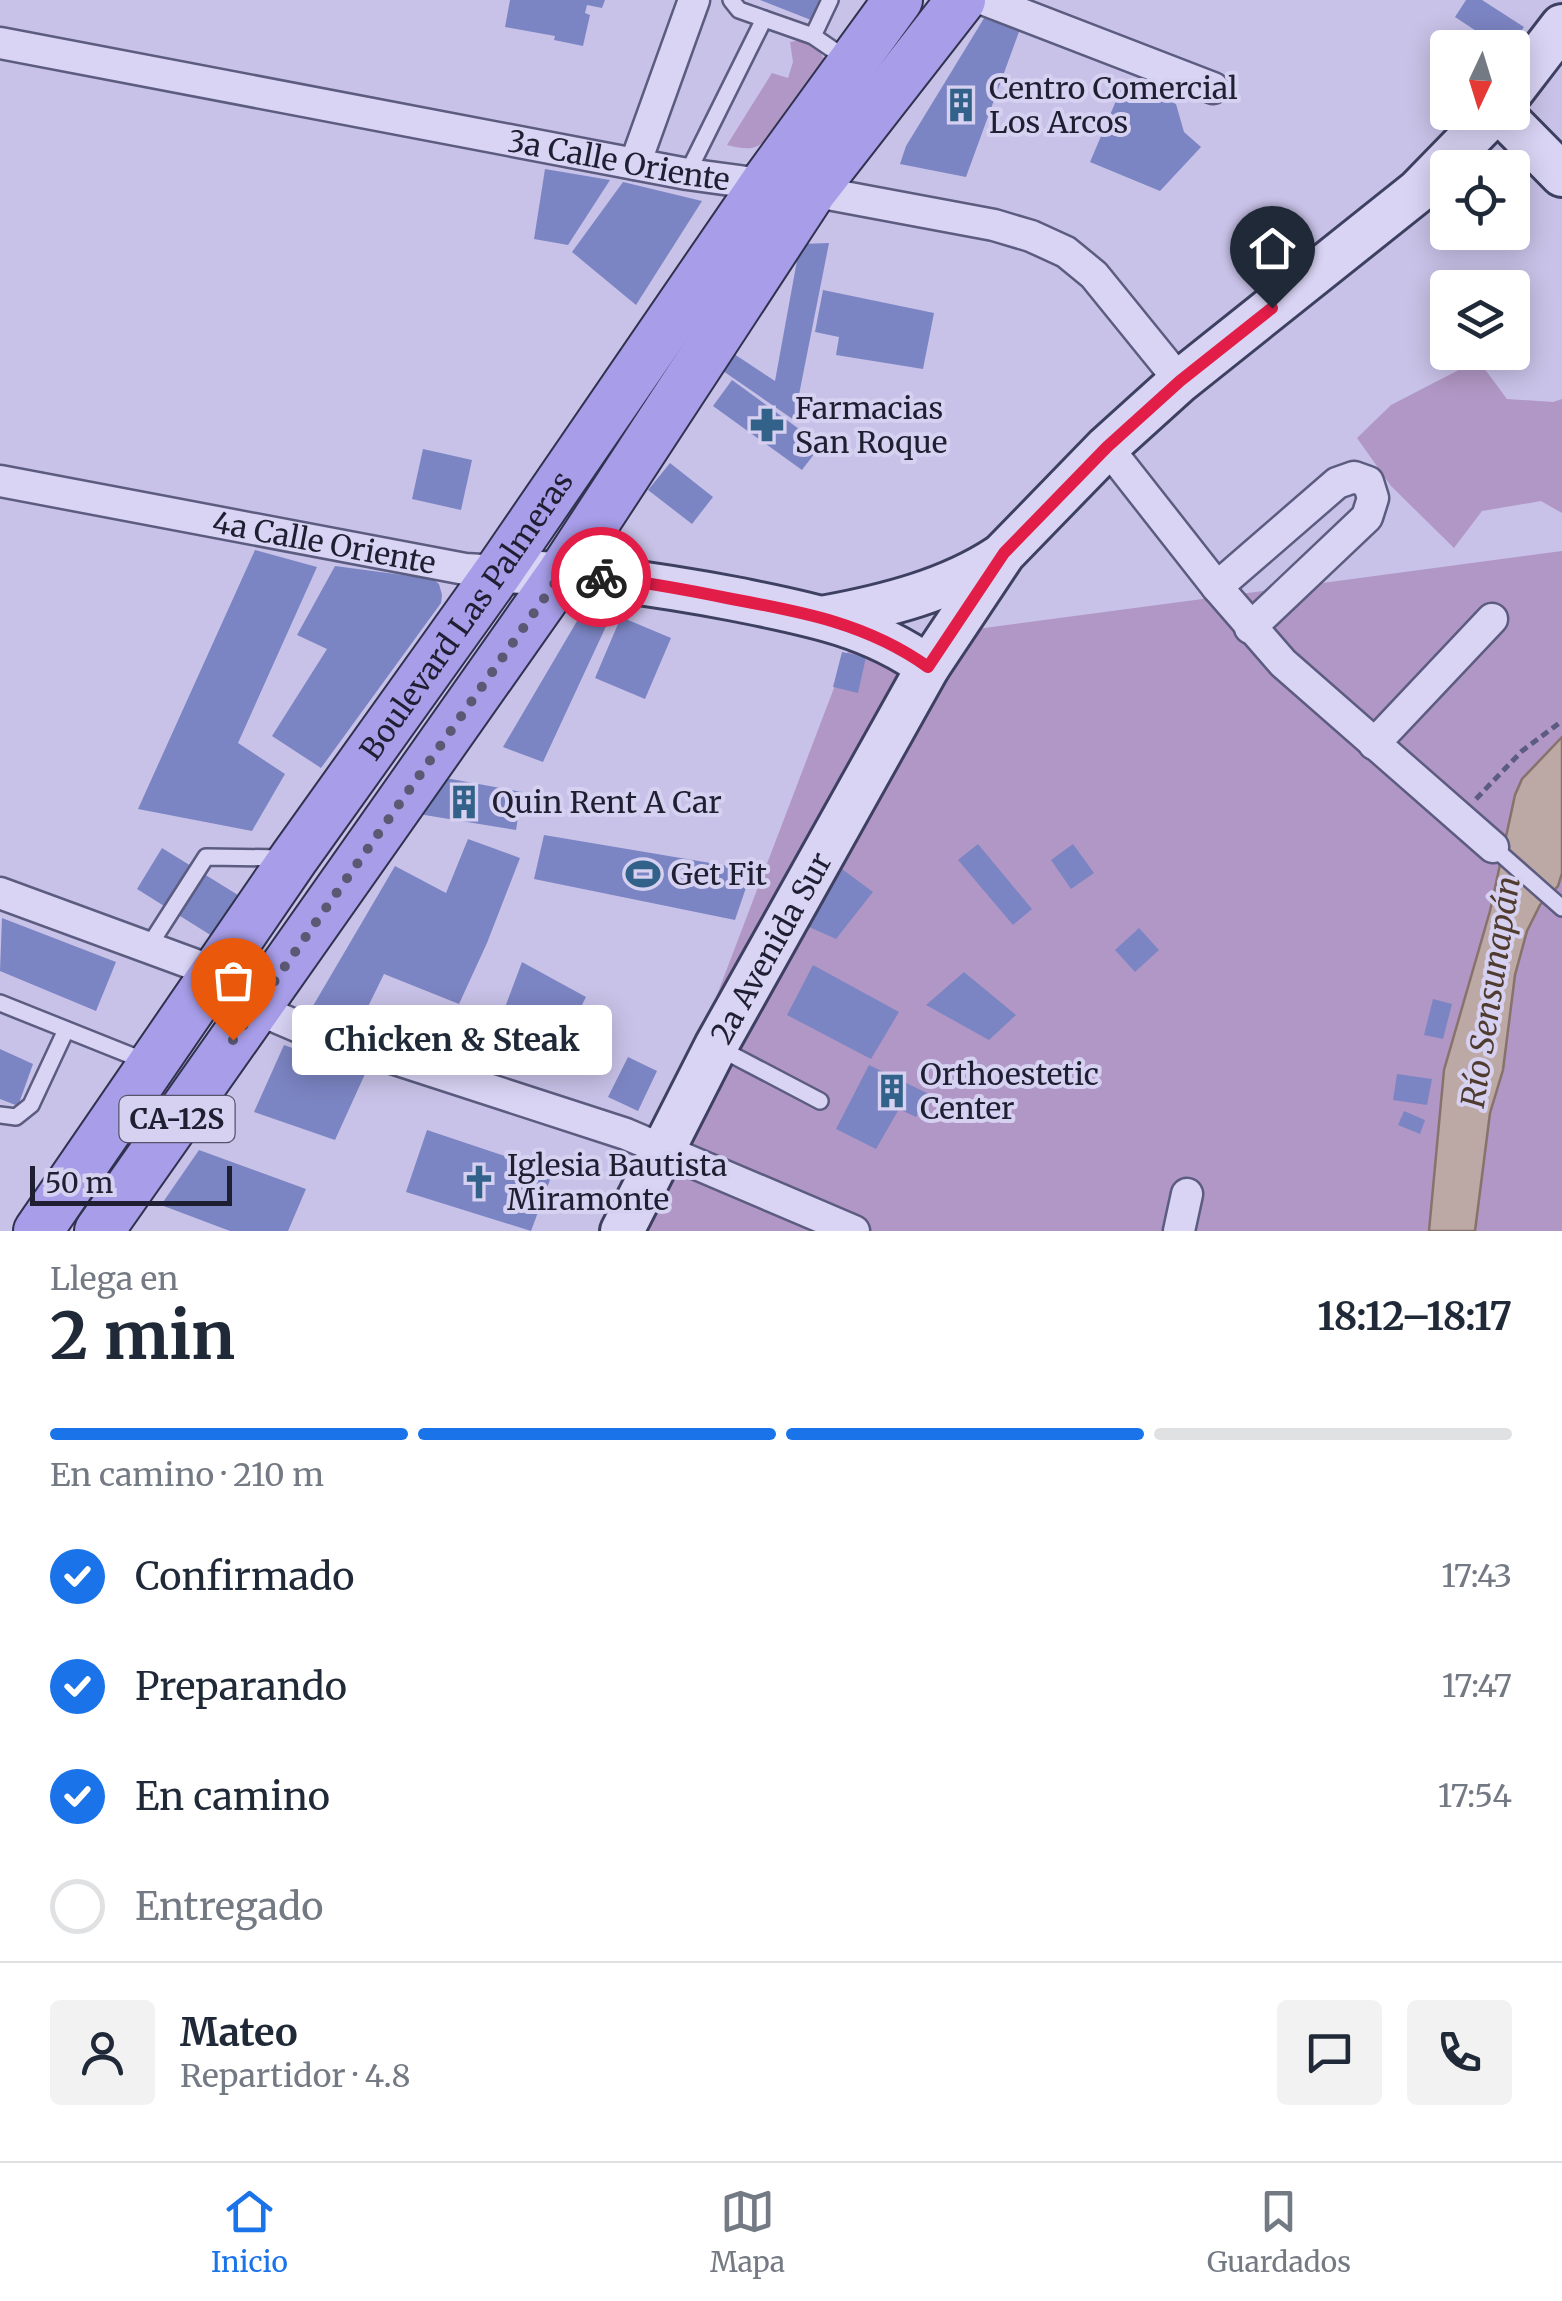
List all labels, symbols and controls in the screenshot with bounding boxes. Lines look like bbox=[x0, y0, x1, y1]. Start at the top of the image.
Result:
north arrow bbox=[1430, 30, 1530, 130]
map controls bbox=[1430, 30, 1530, 370]
place label: Centro Comercial Los Arcos bbox=[989, 69, 1238, 141]
building icon: Centro Comercial Los Arcos bbox=[942, 86, 980, 124]
street label: 3a Calle Oriente bbox=[505, 121, 732, 199]
button: locate bbox=[1430, 150, 1530, 250]
pin bbox=[1230, 206, 1315, 309]
icon: home bbox=[1245, 221, 1300, 276]
button: layers bbox=[1430, 270, 1530, 370]
place label: Farmacias San Roque bbox=[795, 389, 947, 461]
pharmacy icon: Farmacias San Roque bbox=[748, 406, 786, 444]
street label: Boulevard Las Palmeras bbox=[351, 464, 581, 767]
street label: 4a Calle Oriente bbox=[209, 503, 439, 582]
courier bbox=[551, 527, 651, 627]
icon: bike bbox=[574, 550, 629, 605]
building icon: Quin Rent A Car bbox=[445, 783, 483, 821]
place label: Quin Rent A Car bbox=[492, 783, 722, 821]
street label: 2a Avenida Sur bbox=[702, 845, 840, 1050]
sports icon: Get Fit bbox=[624, 855, 662, 893]
place label: Get Fit bbox=[671, 855, 767, 893]
water label: Río Sensunapán bbox=[1453, 873, 1529, 1111]
pin bbox=[191, 938, 276, 1041]
icon: bag bbox=[206, 953, 261, 1008]
callout: Chicken & Steak bbox=[293, 1005, 613, 1075]
text: Chicken & Steak bbox=[325, 1020, 579, 1060]
place label: Orthoestetic Center bbox=[920, 1055, 1099, 1127]
building icon: Orthoestetic Center bbox=[873, 1072, 911, 1110]
road number: CA-12S bbox=[120, 1096, 234, 1142]
place label: Iglesia Bautista Miramonte bbox=[507, 1146, 727, 1218]
scale bar bbox=[30, 1161, 232, 1206]
church icon: Iglesia Bautista Miramonte bbox=[460, 1163, 498, 1201]
text: 50 m bbox=[45, 1165, 113, 1201]
text: Llega en bbox=[50, 1259, 178, 1299]
text: 18:12–18:17 bbox=[1317, 1293, 1512, 1340]
text: 2 min bbox=[50, 1295, 235, 1377]
text: En camino · 210 m bbox=[50, 1455, 324, 1495]
icon: check bbox=[50, 1549, 105, 1604]
text: Confirmado bbox=[135, 1553, 355, 1600]
text: 17:43 bbox=[1441, 1556, 1512, 1596]
icon: check bbox=[50, 1659, 105, 1714]
text: Preparando bbox=[135, 1663, 347, 1710]
text: 17:47 bbox=[1442, 1666, 1512, 1706]
icon: check bbox=[50, 1769, 105, 1824]
text: En camino bbox=[135, 1773, 330, 1820]
text: 17:54 bbox=[1438, 1776, 1512, 1816]
text: Entregado bbox=[135, 1883, 324, 1930]
button: person bbox=[50, 2000, 155, 2105]
button: chat bbox=[1277, 2000, 1382, 2105]
button: phone bbox=[1407, 2000, 1512, 2105]
text: Mateo bbox=[180, 2009, 298, 2056]
text: Repartidor · 4.8 bbox=[180, 2056, 411, 2096]
tab: Inicio bbox=[211, 2184, 288, 2280]
tab: Mapa bbox=[710, 2184, 785, 2280]
tab: Guardados bbox=[1207, 2184, 1351, 2280]

